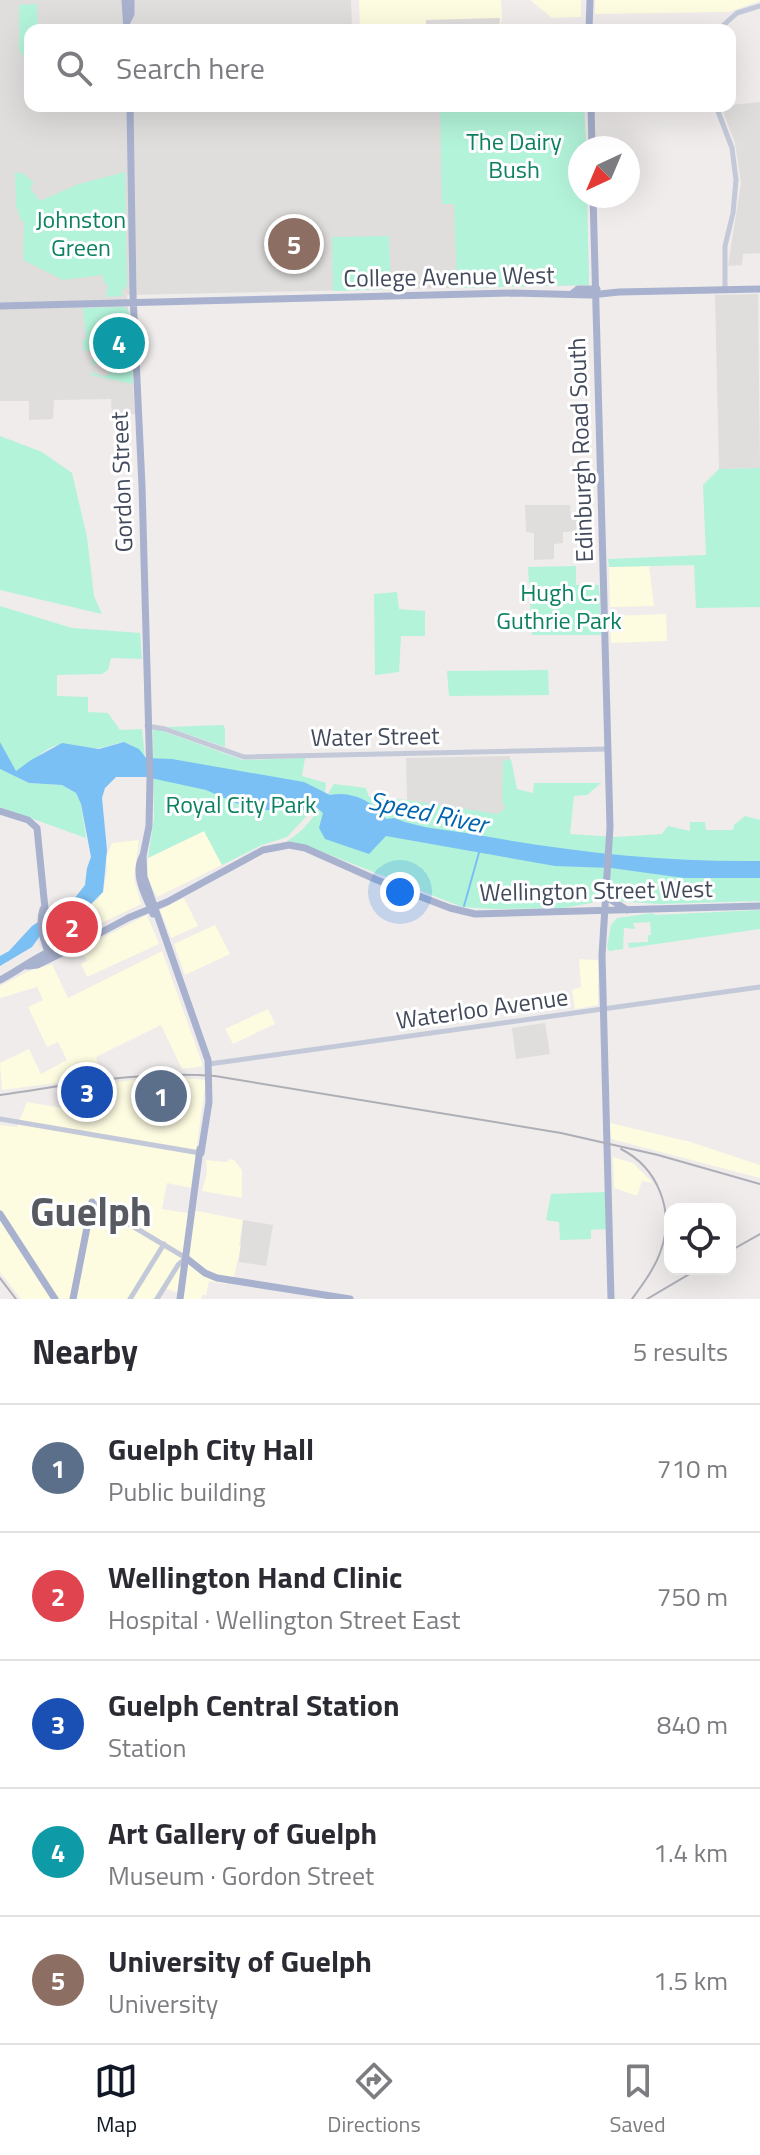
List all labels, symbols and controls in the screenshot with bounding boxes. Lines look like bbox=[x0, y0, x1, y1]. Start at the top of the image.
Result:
search box bbox=[24, 24, 736, 112]
text: Search here bbox=[116, 45, 265, 91]
icon: search bbox=[52, 46, 96, 90]
park label: The Dairy Bush bbox=[466, 123, 562, 187]
north arrow bbox=[568, 136, 640, 208]
park label: Johnston Green bbox=[36, 201, 126, 265]
pin: 5 bbox=[268, 214, 320, 274]
street label: College Avenue West bbox=[343, 256, 556, 296]
pin: 4 bbox=[93, 313, 145, 373]
street label: Edinburgh Road South bbox=[558, 337, 602, 563]
street label: Gordon Street bbox=[101, 410, 141, 553]
park label: Hugh C. Guthrie Park bbox=[496, 574, 622, 638]
street label: Water Street bbox=[310, 717, 440, 755]
water label: Speed River bbox=[365, 780, 494, 844]
park label: Royal City Park bbox=[166, 786, 317, 822]
street label: Wellington Street West bbox=[479, 870, 714, 910]
your location bbox=[380, 872, 420, 912]
pin: 2 bbox=[46, 897, 98, 957]
street label: Waterloo Avenue bbox=[394, 978, 570, 1038]
pin: 3 bbox=[61, 1062, 113, 1122]
pin: 1 bbox=[135, 1066, 187, 1126]
district label: Guelph bbox=[30, 1181, 152, 1242]
map controls bbox=[664, 1203, 736, 1275]
button: locate bbox=[664, 1203, 736, 1275]
text: Nearby bbox=[32, 1325, 138, 1377]
text: 5 results bbox=[633, 1332, 728, 1371]
text: Guelph City Hall bbox=[108, 1426, 314, 1472]
text: 1 bbox=[51, 1449, 65, 1488]
text: 710 m bbox=[657, 1449, 728, 1488]
text: Public building bbox=[108, 1472, 266, 1511]
text: Wellington Hand Clinic bbox=[108, 1554, 402, 1600]
text: 2 bbox=[51, 1577, 65, 1616]
text: 750 m bbox=[657, 1577, 728, 1616]
text: Hospital · Wellington Street East bbox=[108, 1600, 460, 1639]
text: Guelph Central Station bbox=[108, 1682, 400, 1728]
text: 3 bbox=[51, 1705, 65, 1744]
text: 840 m bbox=[657, 1705, 728, 1744]
text: Station bbox=[108, 1728, 187, 1767]
text: Art Gallery of Guelph bbox=[108, 1810, 377, 1856]
text: 4 bbox=[51, 1833, 65, 1872]
text: 1.4 km bbox=[653, 1833, 728, 1872]
text: Museum · Gordon Street bbox=[108, 1856, 374, 1895]
text: University of Guelph bbox=[108, 1938, 372, 1984]
text: 5 bbox=[51, 1961, 65, 2000]
text: 1.5 km bbox=[653, 1961, 728, 2000]
text: University bbox=[108, 1984, 218, 2023]
tab: Map bbox=[94, 2059, 138, 2141]
tab: Directions bbox=[327, 2059, 421, 2141]
tab: Saved bbox=[610, 2059, 666, 2141]

